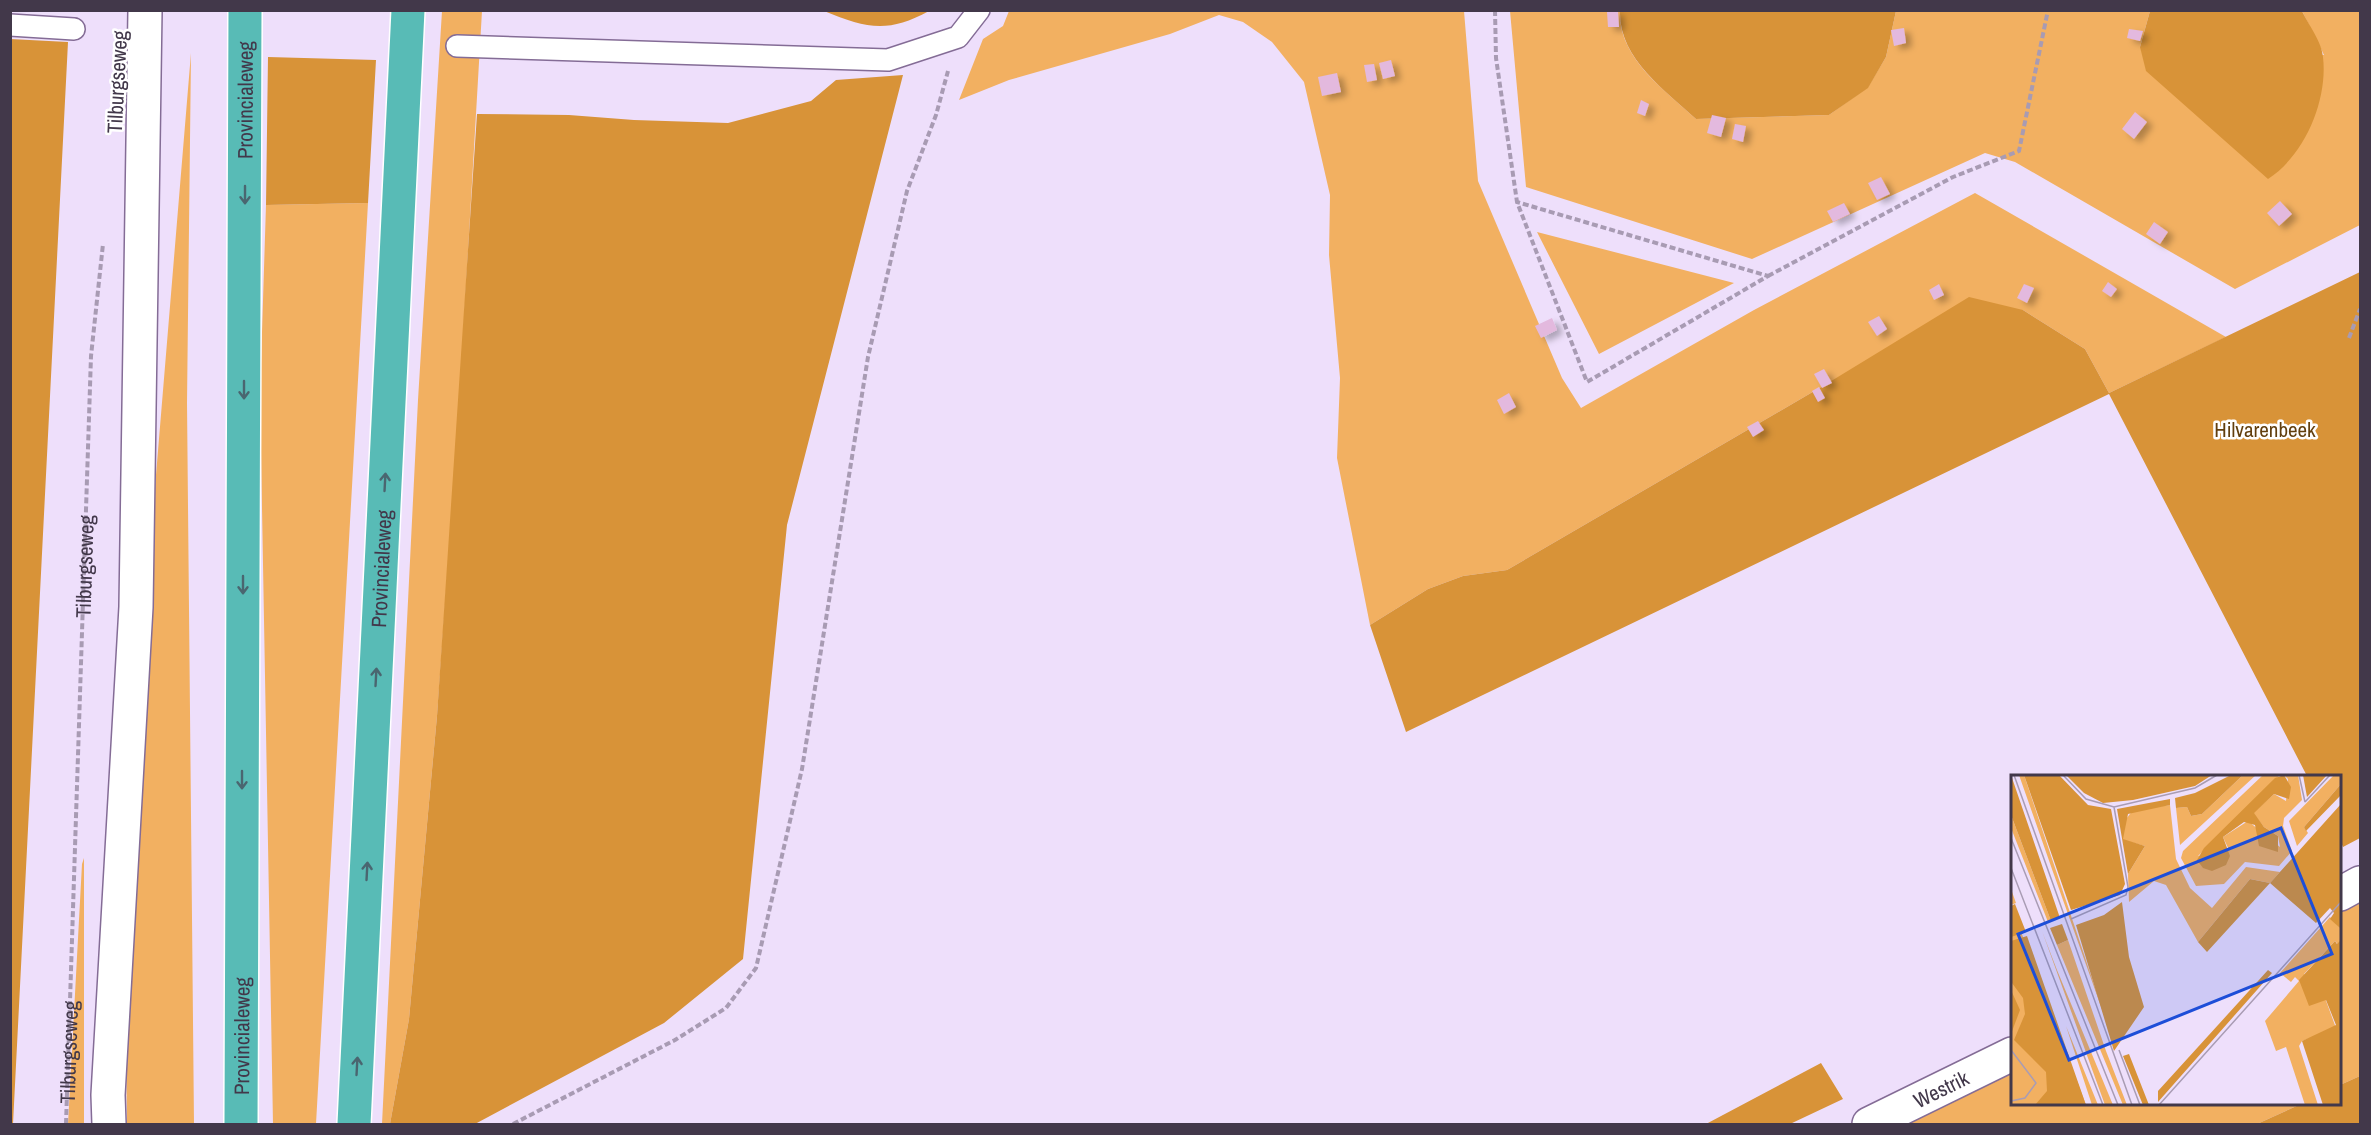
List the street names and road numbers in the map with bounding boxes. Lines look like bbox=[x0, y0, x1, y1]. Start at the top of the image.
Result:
street label: Tilburgseweg bbox=[100, 29, 134, 134]
street label: Provincialeweg bbox=[230, 41, 259, 159]
street label: Provincialeweg bbox=[364, 509, 398, 628]
street label: Tilburgseweg bbox=[68, 514, 100, 618]
street label: Provincialeweg bbox=[227, 977, 256, 1095]
street label: Tilburgseweg bbox=[52, 1000, 85, 1104]
street label: Westrik bbox=[1908, 1063, 1974, 1115]

